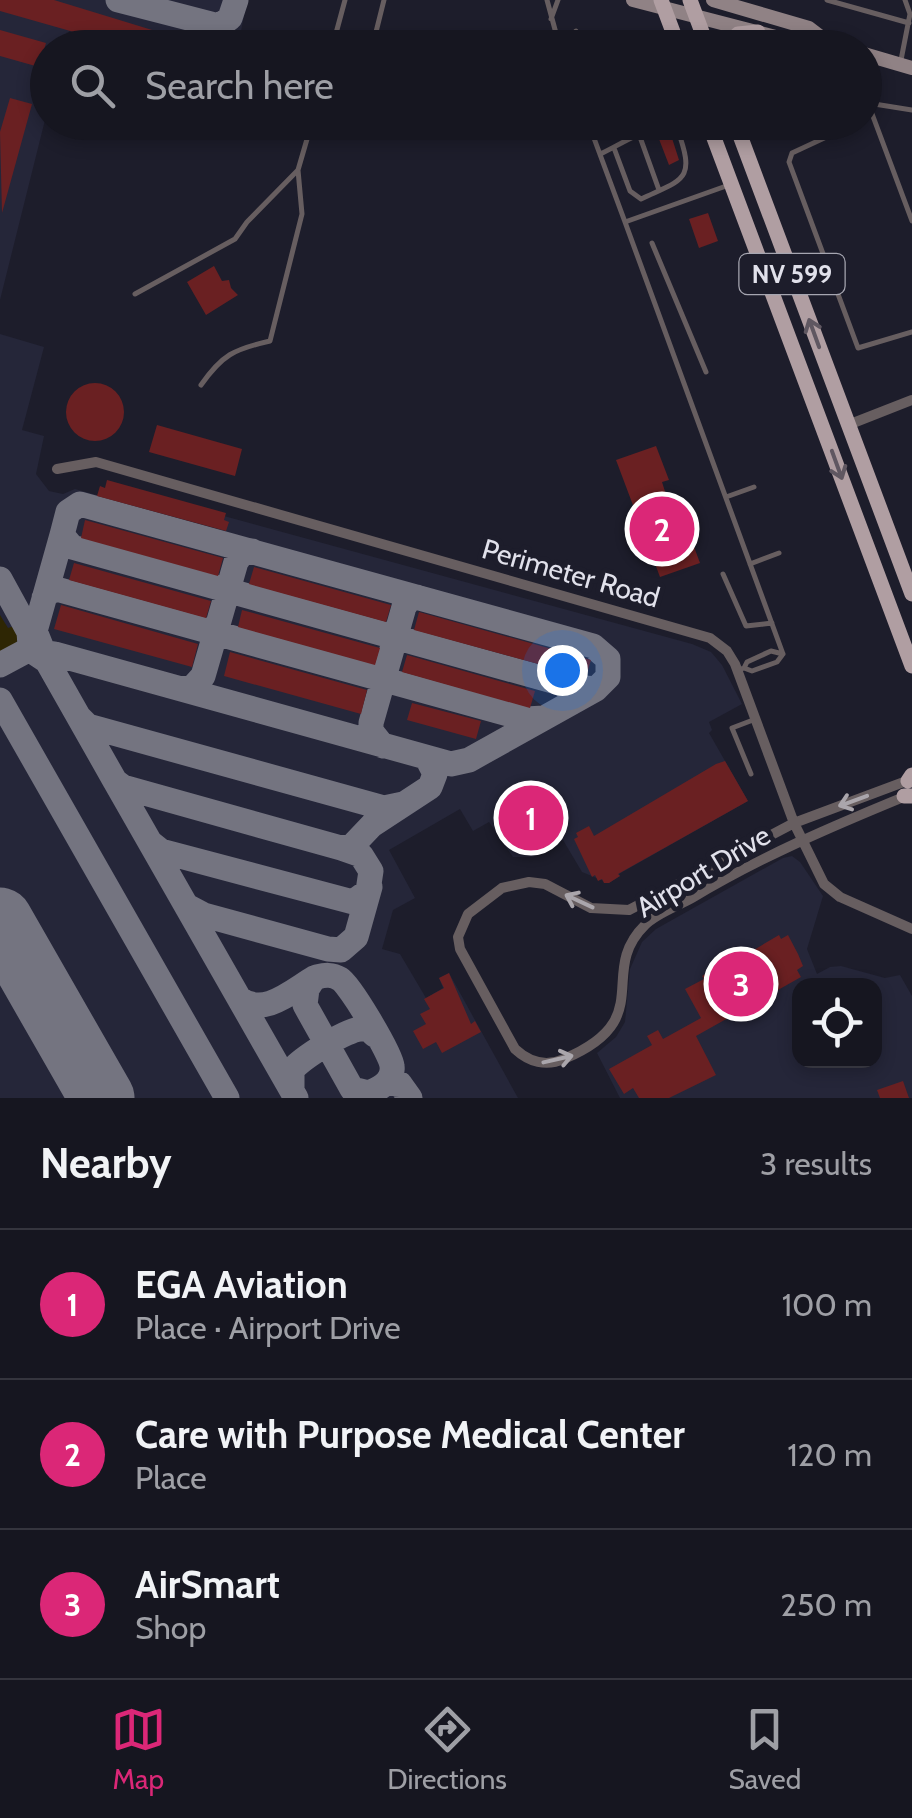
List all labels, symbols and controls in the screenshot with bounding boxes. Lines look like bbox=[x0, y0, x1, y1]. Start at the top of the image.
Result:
search box bbox=[30, 30, 882, 140]
icon: search bbox=[65, 58, 120, 113]
text: Search here bbox=[145, 62, 334, 109]
road number: NV 599 bbox=[740, 254, 844, 294]
one-way arrow bbox=[804, 319, 822, 350]
one-way arrow bbox=[829, 448, 847, 479]
pin: 2 bbox=[630, 492, 694, 566]
street label: Perimeter Road bbox=[478, 531, 664, 615]
your location bbox=[537, 645, 588, 696]
pin: 1 bbox=[498, 780, 564, 856]
one-way arrow bbox=[838, 793, 869, 811]
street label: Airport Drive bbox=[630, 818, 776, 924]
one-way arrow bbox=[565, 891, 595, 909]
pin: 3 bbox=[708, 946, 774, 1022]
map controls bbox=[792, 978, 882, 1068]
button: locate bbox=[792, 978, 882, 1068]
one-way arrow bbox=[541, 1049, 573, 1067]
text: Nearby bbox=[40, 1137, 172, 1189]
text: 3 results bbox=[760, 1144, 872, 1183]
text: EGA Aviation bbox=[135, 1261, 348, 1308]
text: 1 bbox=[67, 1285, 78, 1324]
text: 100 m bbox=[782, 1285, 872, 1324]
text: Place · Airport Drive bbox=[135, 1308, 401, 1347]
text: Care with Purpose Medical Center bbox=[135, 1411, 685, 1458]
text: 2 bbox=[64, 1435, 81, 1474]
text: 120 m bbox=[787, 1435, 872, 1474]
text: Place bbox=[135, 1458, 207, 1497]
text: AirSmart bbox=[135, 1561, 280, 1608]
text: 3 bbox=[64, 1585, 81, 1624]
text: 250 m bbox=[780, 1585, 872, 1624]
text: Shop bbox=[135, 1608, 206, 1647]
tab: Map bbox=[111, 1702, 166, 1796]
tab: Directions bbox=[387, 1702, 507, 1796]
tab: Saved bbox=[729, 1702, 801, 1796]

